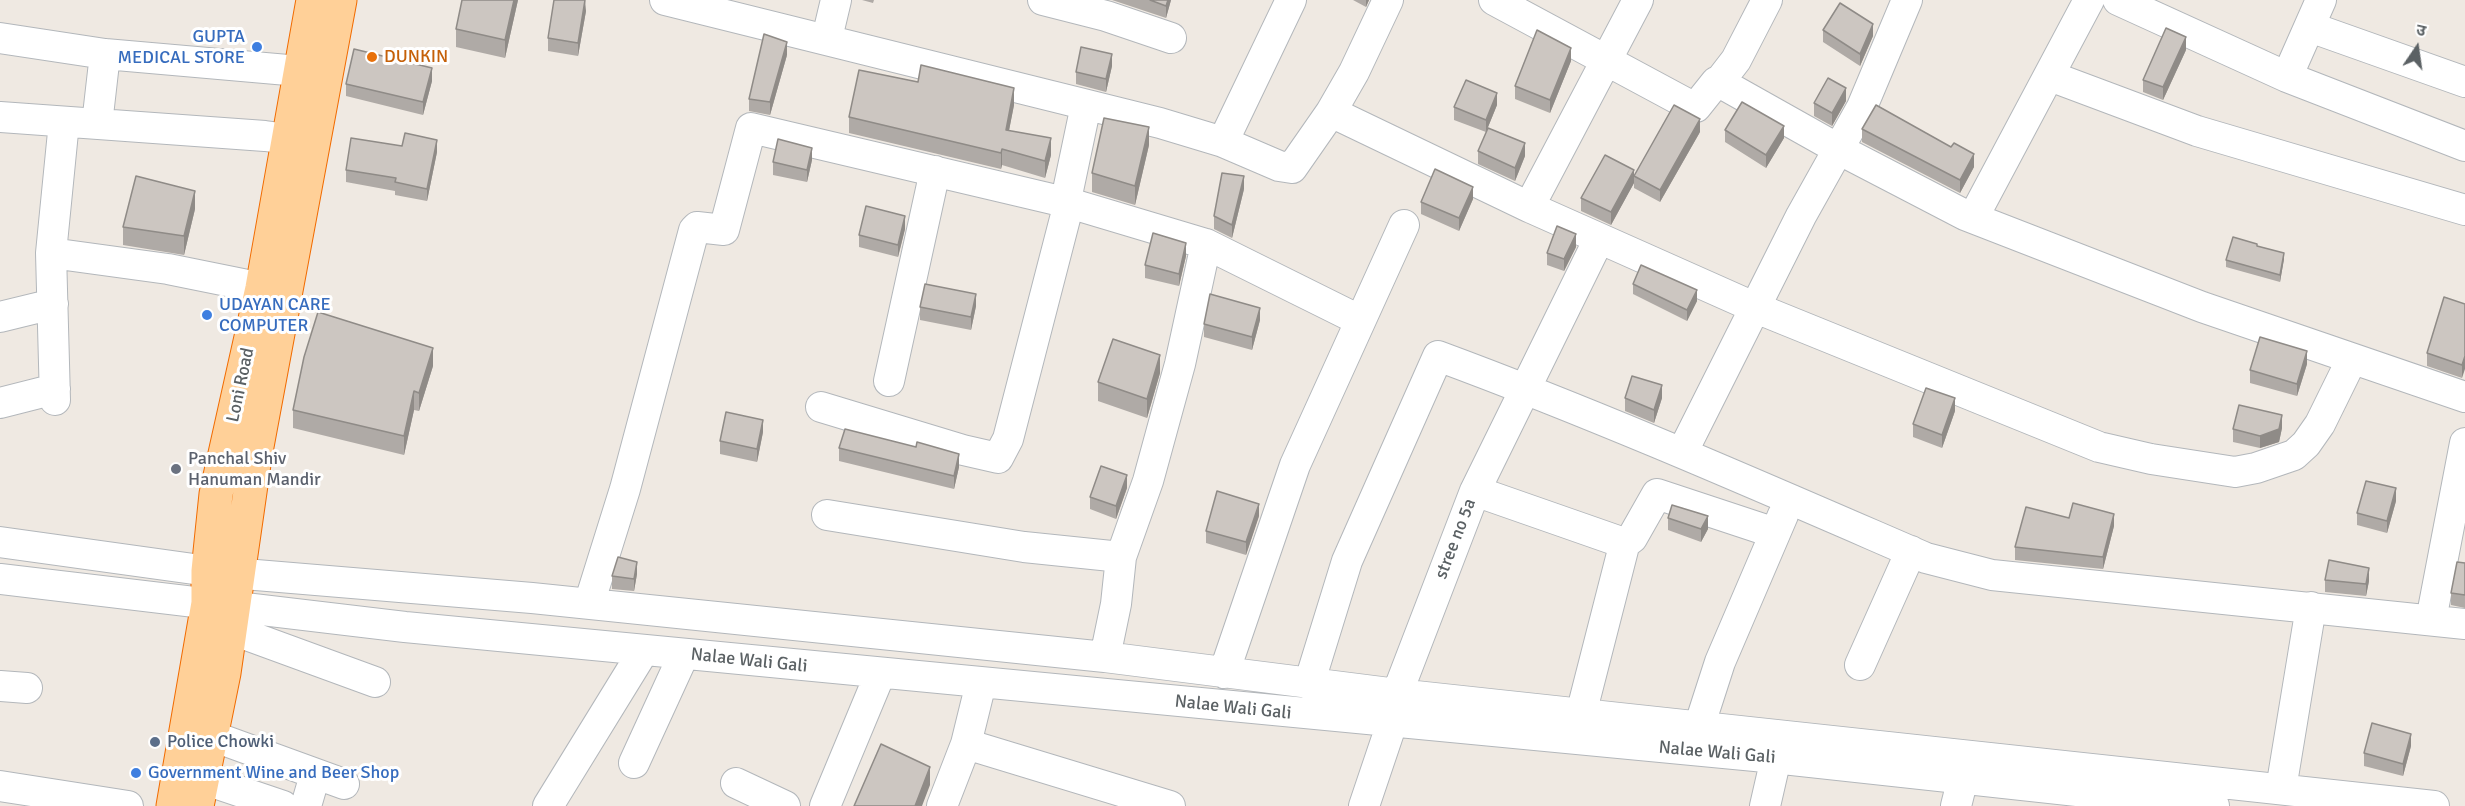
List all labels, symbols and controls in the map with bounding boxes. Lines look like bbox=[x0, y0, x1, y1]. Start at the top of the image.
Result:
north arrow bbox=[2387, 18, 2447, 78]
text: उ bbox=[2414, 20, 2428, 41]
place label: GUPTA MEDICAL STORE bbox=[118, 26, 245, 68]
marker: GUPTA MEDICAL STORE bbox=[250, 40, 264, 54]
place label: DUNKIN bbox=[384, 46, 448, 68]
marker: DUNKIN bbox=[365, 50, 379, 64]
place label: UDAYAN CARE COMPUTER bbox=[219, 294, 331, 336]
marker: UDAYAN CARE COMPUTER bbox=[200, 308, 214, 322]
street label: Loni Road bbox=[223, 346, 259, 424]
place label: Panchal Shiv Hanuman Mandir bbox=[188, 448, 321, 490]
marker: Panchal Shiv Hanuman Mandir bbox=[169, 462, 183, 476]
street label: stree no 5a bbox=[1431, 496, 1481, 582]
street label: Nalae Wali Gali bbox=[690, 644, 808, 678]
street label: Nalae Wali Gali bbox=[1174, 691, 1292, 725]
place label: Police Chowki bbox=[167, 731, 274, 753]
marker: Police Chowki bbox=[148, 735, 162, 749]
street label: Nalae Wali Gali bbox=[1658, 737, 1776, 769]
place label: Government Wine and Beer Shop bbox=[148, 762, 399, 784]
marker: Government Wine and Beer Shop bbox=[129, 766, 143, 780]

